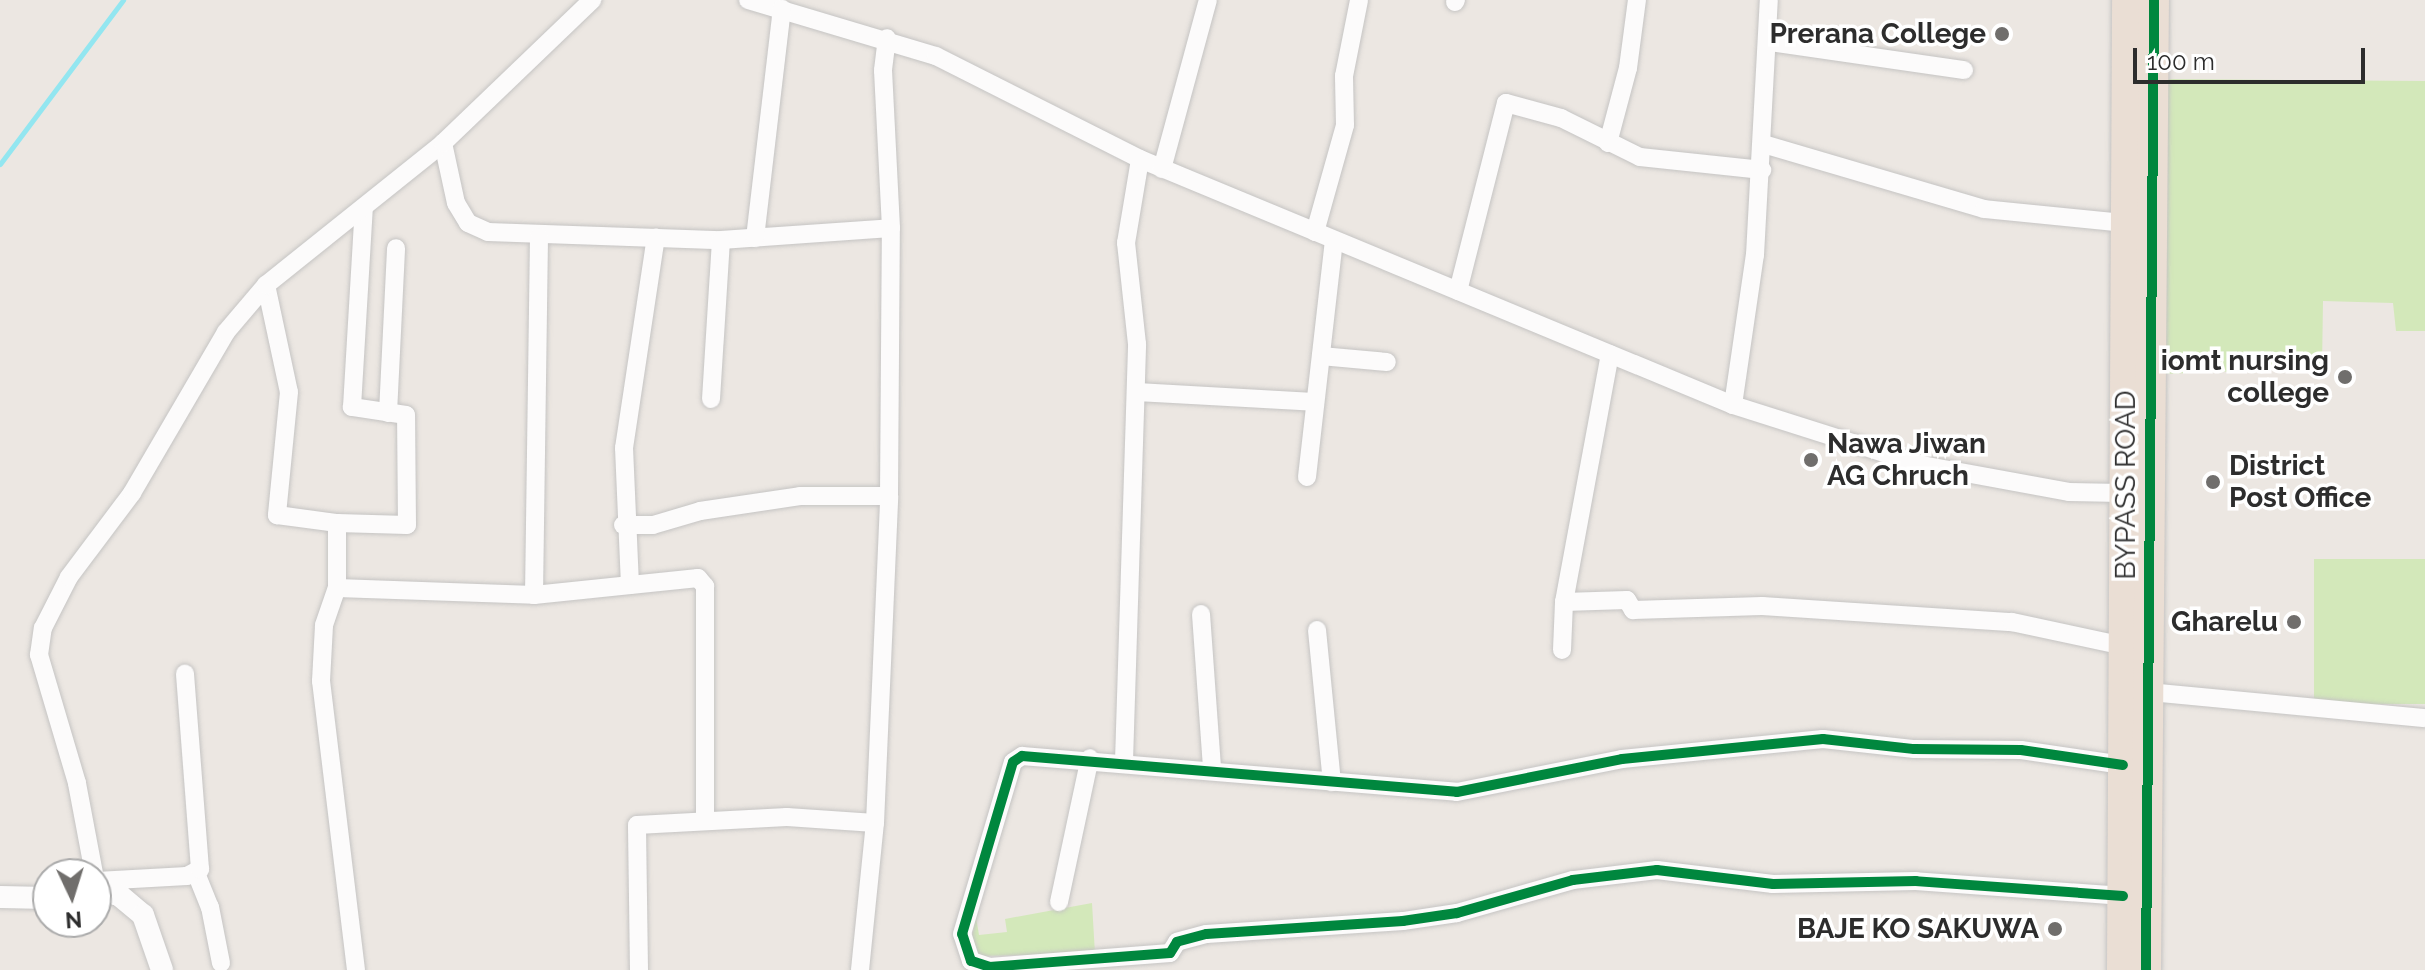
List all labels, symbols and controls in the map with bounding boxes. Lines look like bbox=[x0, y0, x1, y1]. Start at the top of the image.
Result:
place label: Prerana College bbox=[1769, 17, 1986, 51]
marker: Prerana College bbox=[1993, 25, 2011, 43]
scale bar bbox=[2137, 32, 2369, 82]
text: 100 m bbox=[2147, 47, 2215, 76]
place label: iomt nursing college bbox=[2161, 344, 2329, 410]
marker: iomt nursing college bbox=[2336, 368, 2354, 386]
street label: BYPASS ROAD bbox=[2109, 390, 2143, 580]
place label: Nawa Jiwan AG Chruch bbox=[1827, 427, 1987, 493]
place label: District Post Office bbox=[2229, 449, 2371, 515]
marker: Nawa Jiwan AG Chruch bbox=[1802, 451, 1820, 469]
marker: District Post Office bbox=[2204, 473, 2222, 491]
place label: Gharelu bbox=[2171, 605, 2278, 639]
marker: Gharelu bbox=[2285, 613, 2303, 631]
north arrow bbox=[32, 858, 112, 938]
text: N bbox=[64, 906, 83, 934]
place label: BAJE KO SAKUWA bbox=[1797, 912, 2039, 946]
marker: BAJE KO SAKUWA bbox=[2046, 920, 2064, 938]

